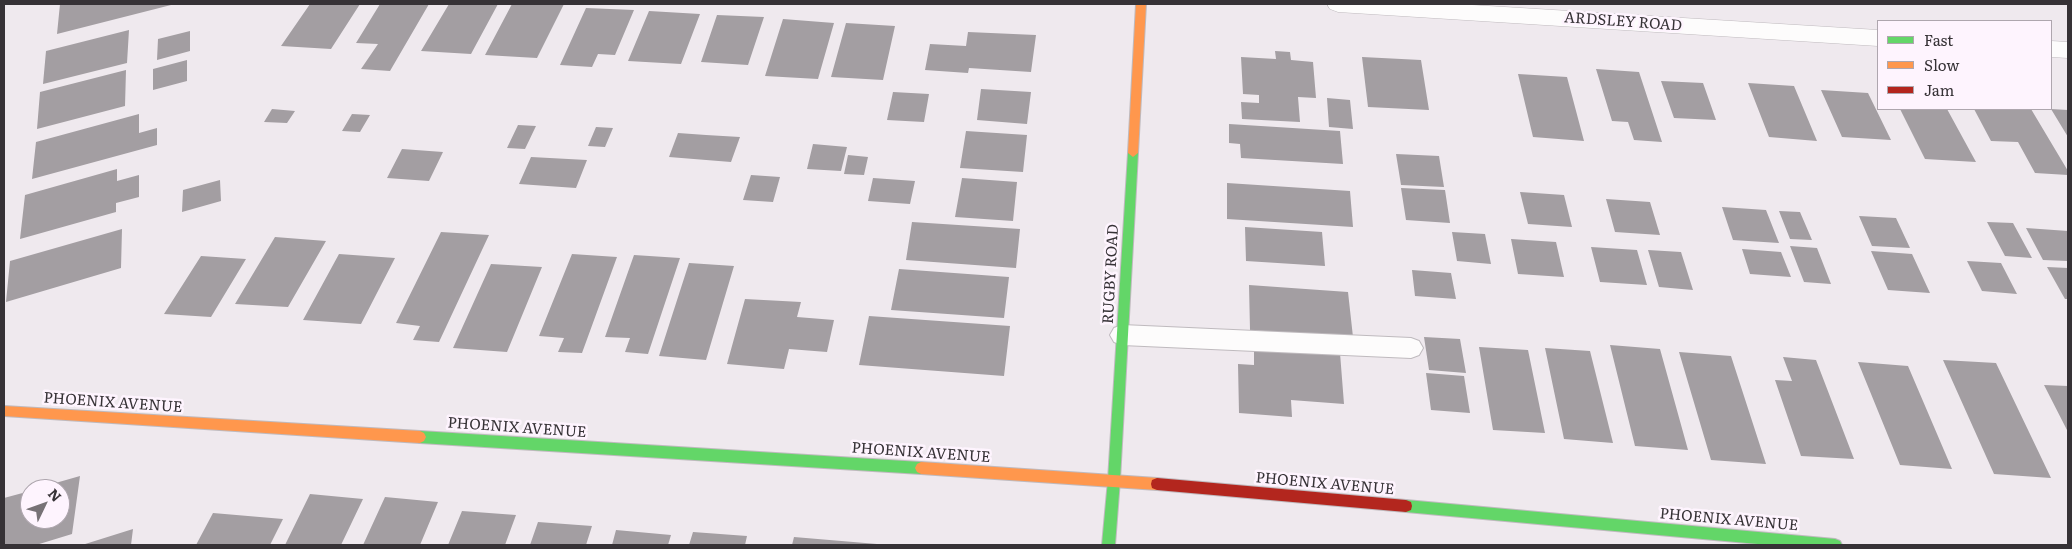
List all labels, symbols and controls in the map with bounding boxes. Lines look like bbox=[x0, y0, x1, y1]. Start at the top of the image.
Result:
street label: ARDSLEY ROAD bbox=[1563, 9, 1683, 35]
legend bbox=[1877, 20, 2052, 110]
text: Fast bbox=[1924, 28, 1953, 51]
text: Slow bbox=[1924, 53, 1959, 76]
text: Jam bbox=[1924, 78, 1954, 101]
street label: RUGBY ROAD bbox=[1099, 224, 1123, 324]
street label: PHOENIX AVENUE bbox=[43, 389, 183, 417]
street label: PHOENIX AVENUE bbox=[447, 414, 587, 442]
street label: PHOENIX AVENUE bbox=[851, 439, 991, 467]
street label: PHOENIX AVENUE bbox=[1255, 469, 1395, 499]
north arrow bbox=[20, 479, 70, 529]
text: N bbox=[44, 484, 67, 506]
street label: PHOENIX AVENUE bbox=[1659, 505, 1799, 535]

